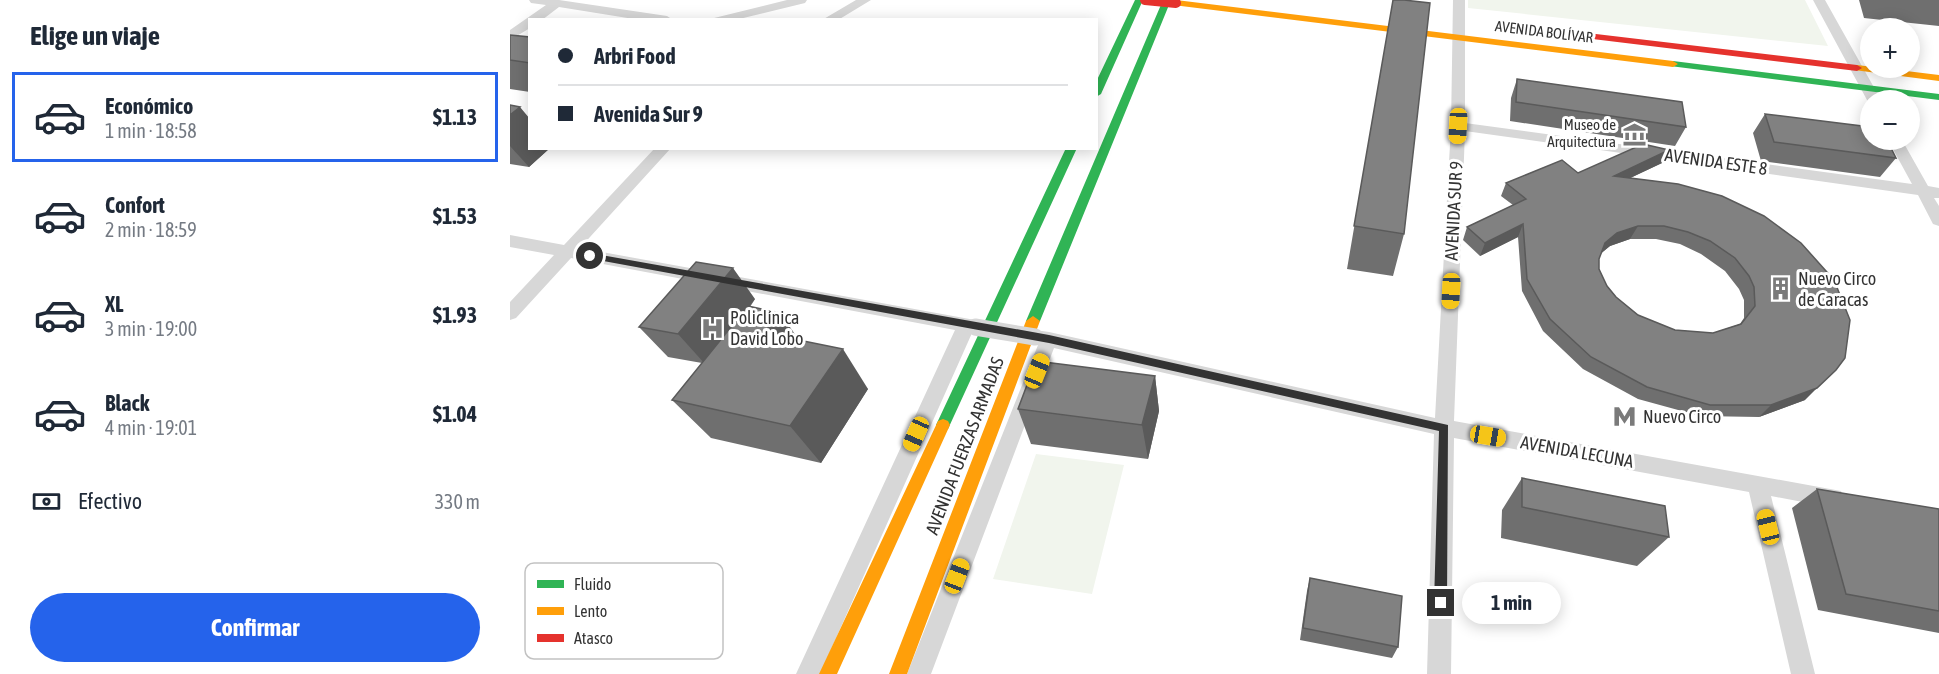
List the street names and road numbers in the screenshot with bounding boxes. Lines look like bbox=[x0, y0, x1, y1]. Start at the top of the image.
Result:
street label: AVENIDA BOLÍVAR bbox=[1494, 17, 1595, 46]
street label: AVENIDA ESTE 8 bbox=[1663, 144, 1769, 179]
street label: AVENIDA SUR 9 bbox=[1440, 161, 1467, 261]
street label: AVENIDA FUERZAS ARMADAS bbox=[921, 354, 1008, 537]
street label: AVENIDA LECUNA bbox=[1519, 431, 1635, 472]

